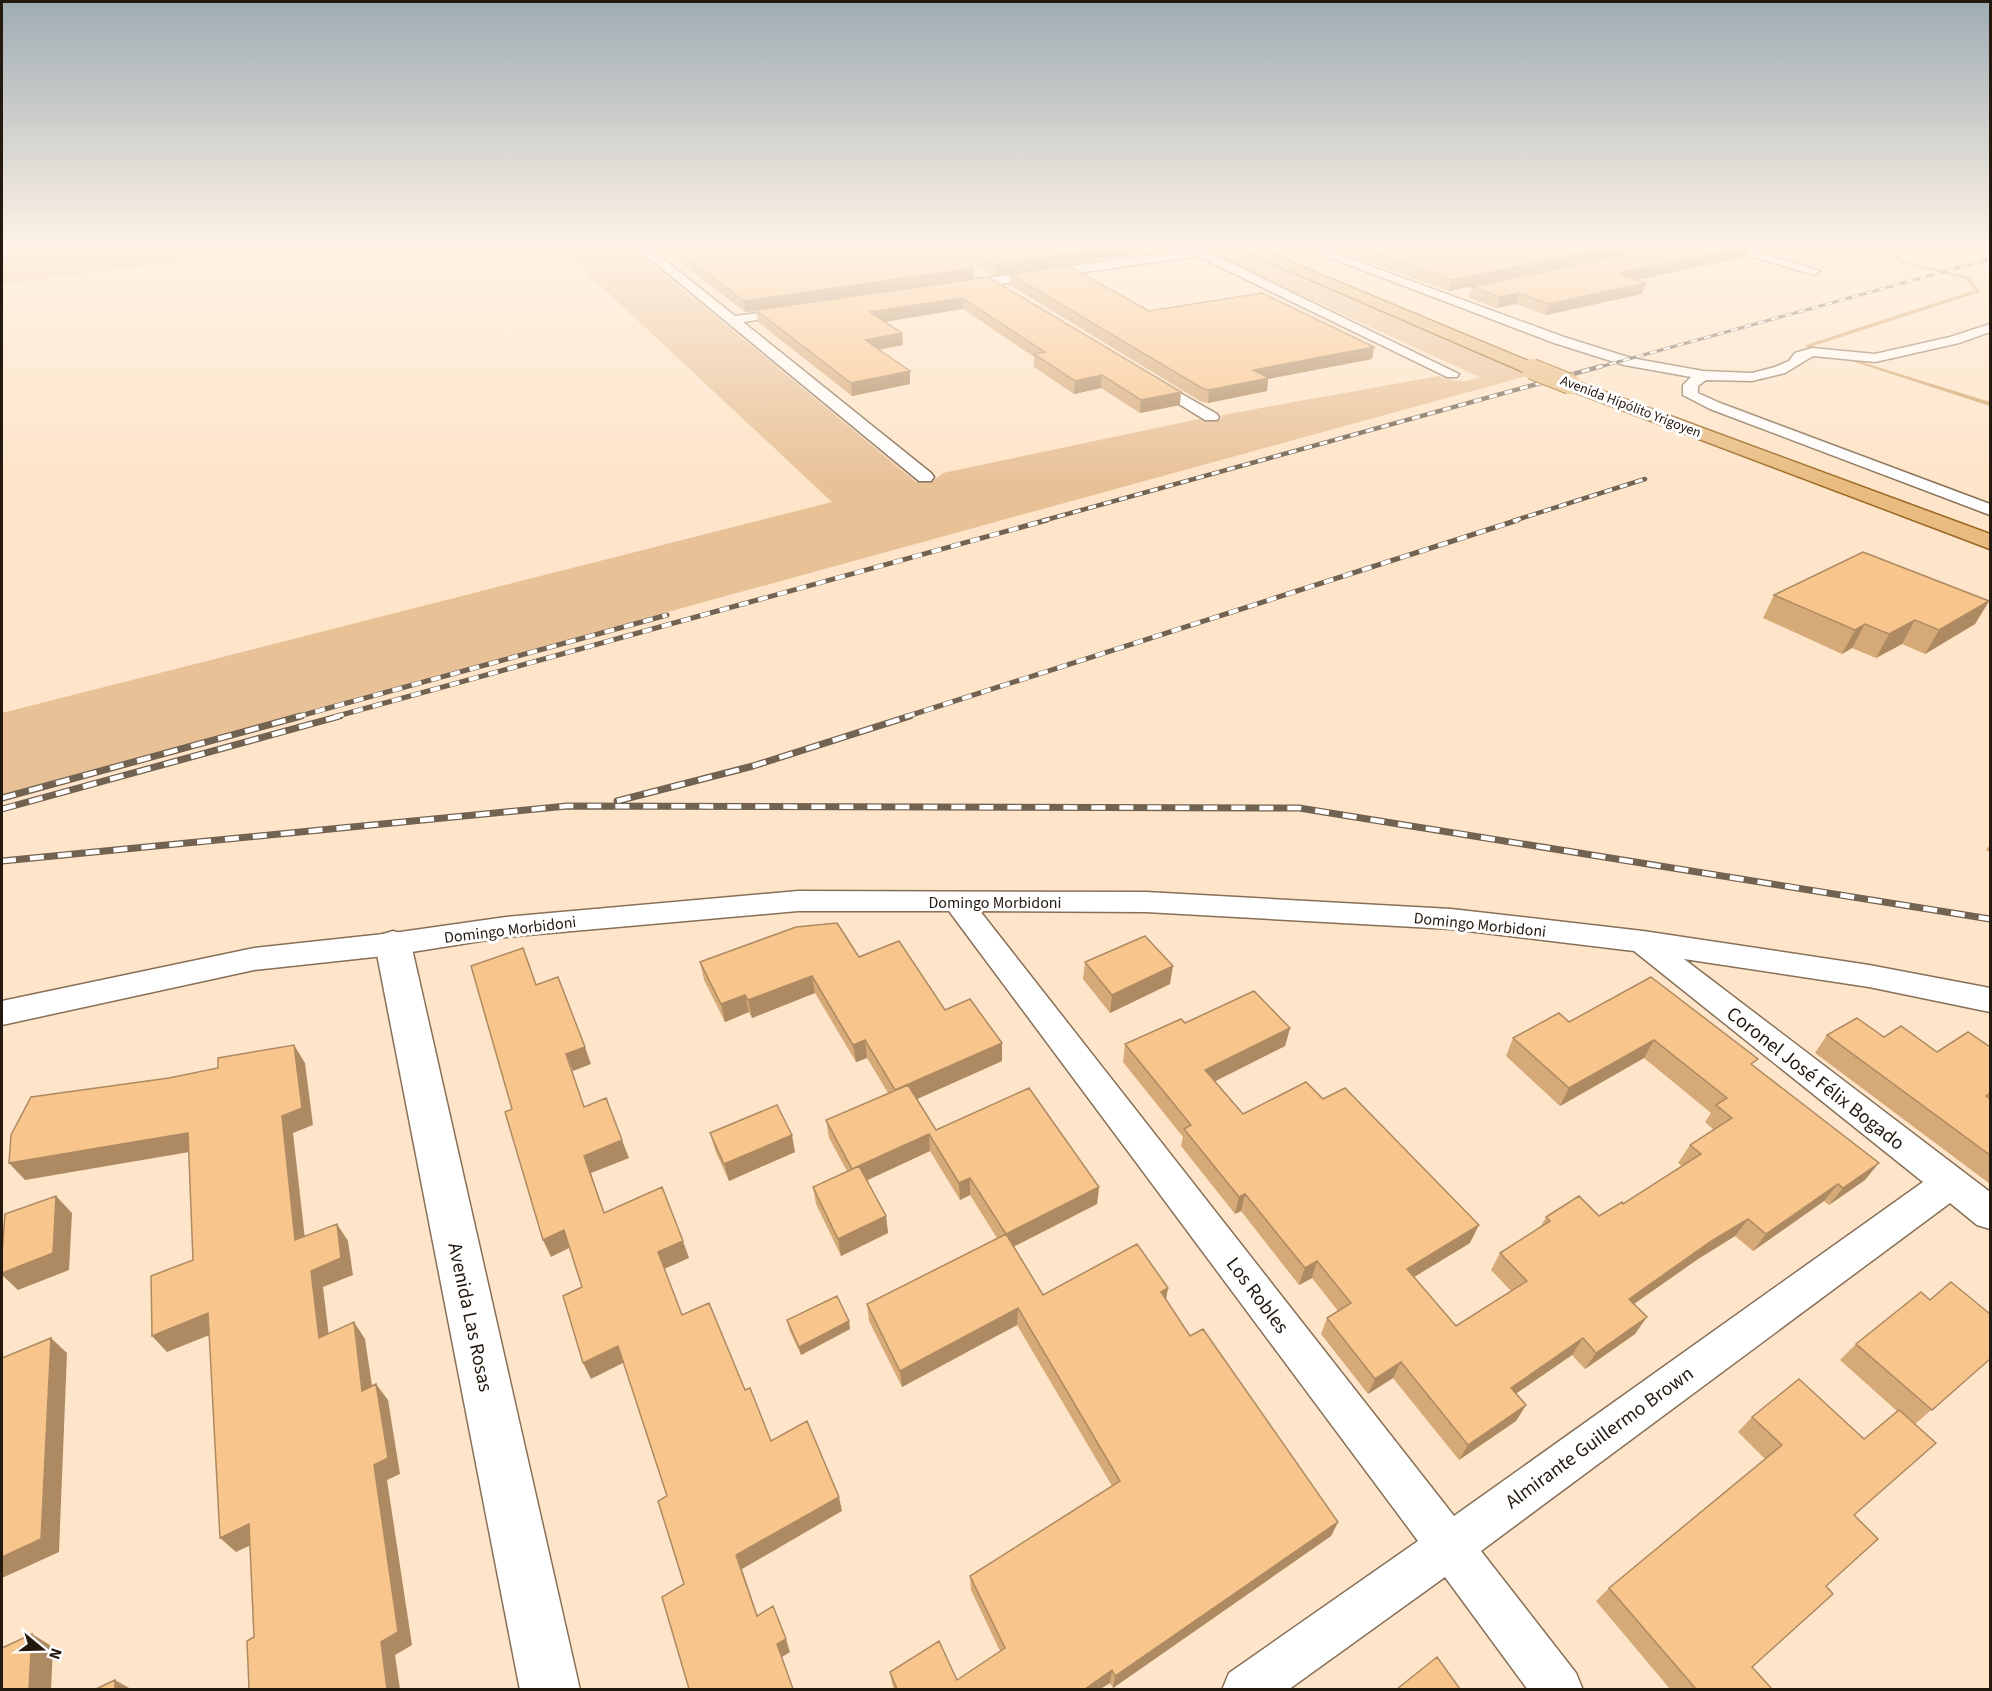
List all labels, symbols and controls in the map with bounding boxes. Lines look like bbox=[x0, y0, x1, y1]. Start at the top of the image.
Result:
street label: Avenida Hipólito Yrigoyen bbox=[1557, 371, 1704, 443]
street label: Domingo Morbidoni bbox=[928, 892, 1062, 914]
street label: Domingo Morbidoni bbox=[1413, 907, 1547, 943]
street label: Domingo Morbidoni bbox=[443, 911, 577, 949]
street label: Coronel José Félix Bogado bbox=[1720, 1000, 1910, 1157]
street label: Avenida Las Rosas bbox=[441, 1240, 500, 1394]
street label: Los Robles bbox=[1219, 1252, 1295, 1340]
street label: Almirante Guillermo Brown bbox=[1500, 1360, 1699, 1516]
north arrow bbox=[12, 1619, 72, 1679]
text: N bbox=[43, 1645, 67, 1662]

